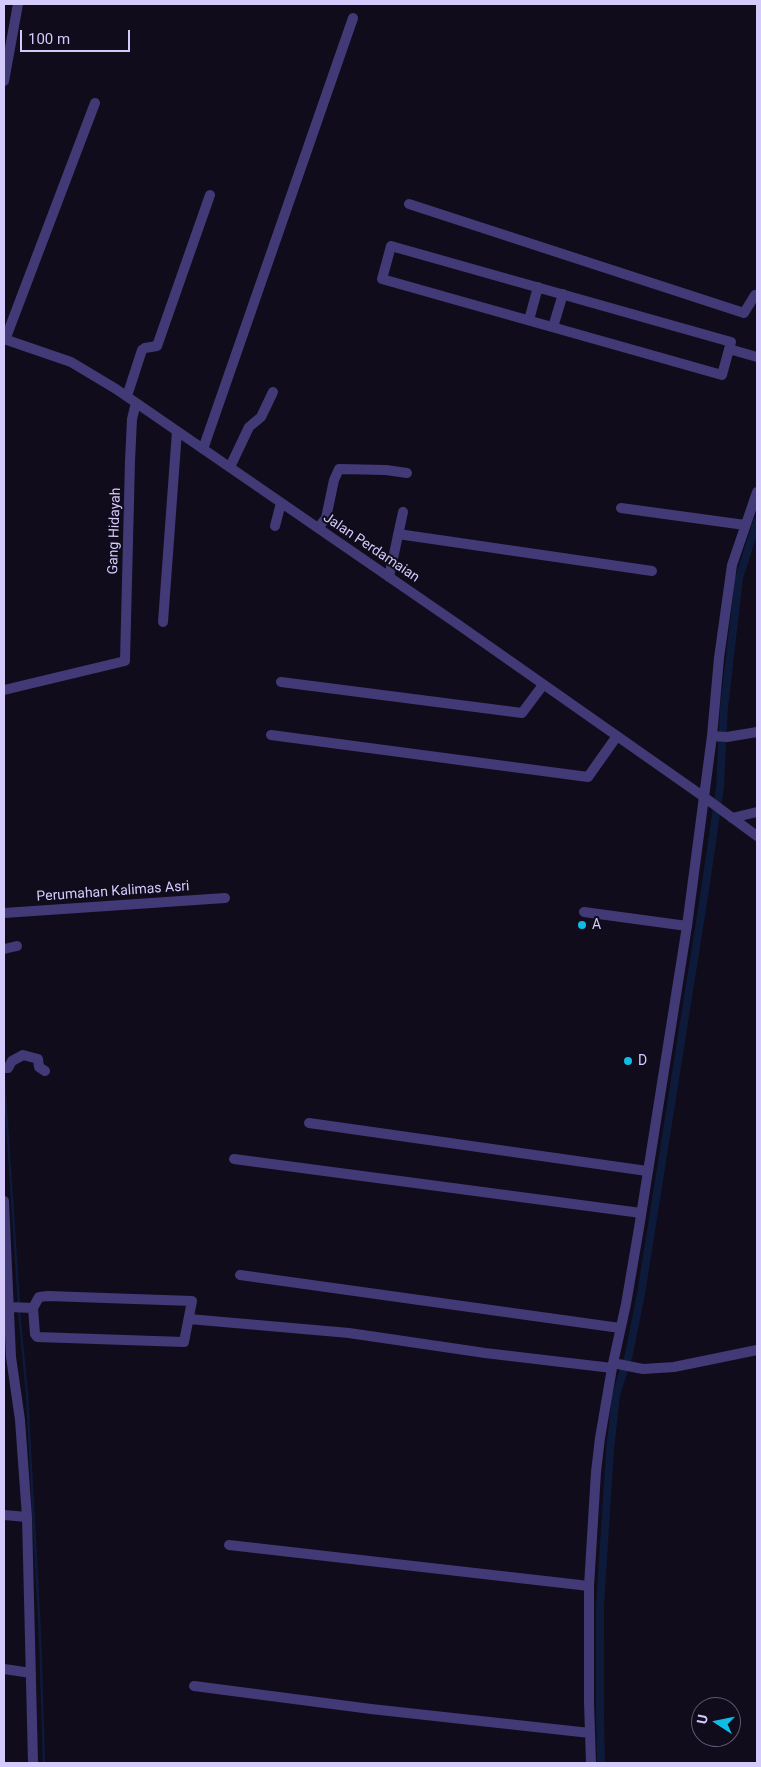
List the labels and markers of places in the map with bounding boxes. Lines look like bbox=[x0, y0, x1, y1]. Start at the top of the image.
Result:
place label: A bbox=[592, 917, 601, 933]
marker: A bbox=[576, 919, 588, 931]
place label: D bbox=[638, 1053, 647, 1069]
marker: D bbox=[622, 1055, 634, 1067]

